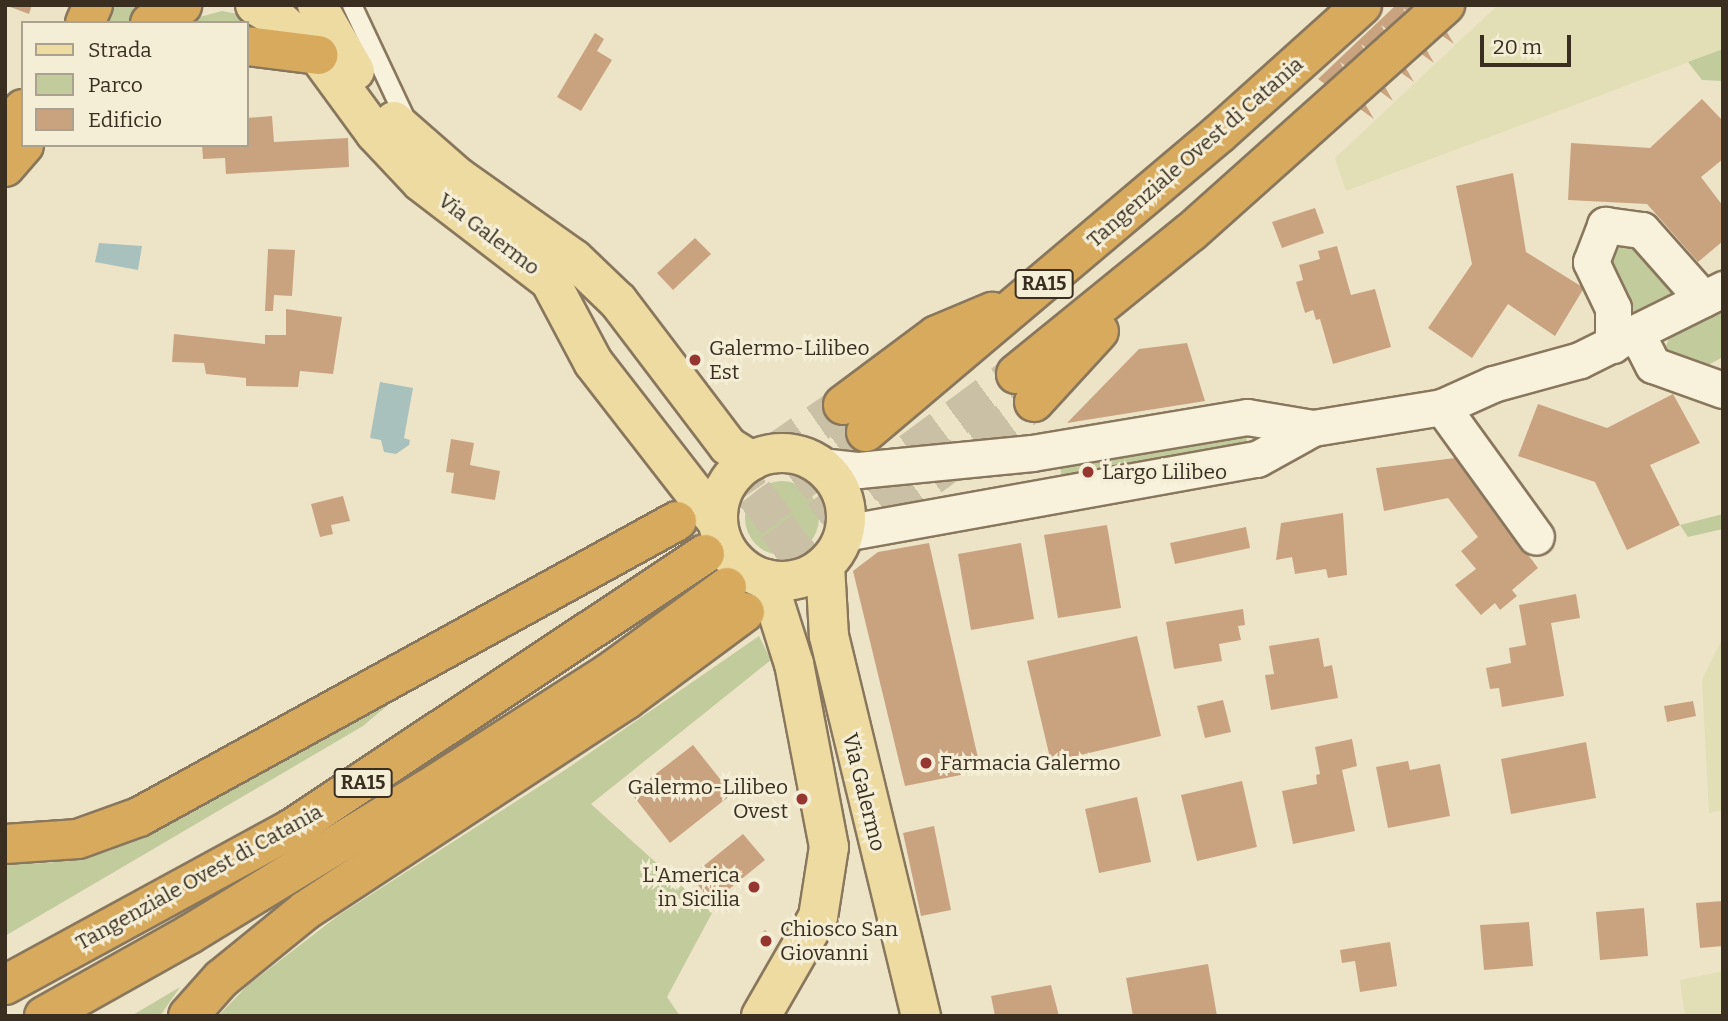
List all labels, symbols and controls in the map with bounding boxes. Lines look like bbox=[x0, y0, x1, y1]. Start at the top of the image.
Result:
legend bbox=[21, 21, 248, 147]
scale bar bbox=[1483, 21, 1574, 65]
text: 20 m bbox=[1493, 34, 1542, 60]
text: Strada bbox=[88, 37, 152, 63]
street label: Tangenziale Ovest di Catania bbox=[1082, 51, 1308, 253]
text: Parco bbox=[88, 72, 143, 98]
text: Edificio bbox=[88, 107, 162, 133]
street label: Via Galermo bbox=[433, 188, 545, 280]
road number: RA15 bbox=[1014, 268, 1074, 300]
place label: Galermo-Lilibeo Est bbox=[709, 335, 870, 385]
marker: Galermo-Lilibeo Est bbox=[687, 352, 703, 368]
place label: Largo Lilibeo bbox=[1102, 459, 1227, 485]
marker: Largo Lilibeo bbox=[1080, 464, 1096, 480]
street label: Via Galermo bbox=[837, 730, 891, 854]
place label: Farmacia Galermo bbox=[940, 750, 1121, 776]
marker: Farmacia Galermo bbox=[918, 755, 934, 771]
road number: RA15 bbox=[333, 768, 393, 798]
place label: Galermo-Lilibeo Ovest bbox=[627, 774, 788, 824]
marker: Galermo-Lilibeo Ovest bbox=[794, 791, 810, 807]
street label: Tangenziale Ovest di Catania bbox=[71, 799, 327, 955]
place label: L'America in Sicilia bbox=[642, 862, 740, 912]
marker: L'America in Sicilia bbox=[746, 879, 762, 895]
place label: Chiosco San Giovanni bbox=[780, 916, 898, 966]
marker: Chiosco San Giovanni bbox=[758, 933, 774, 949]

